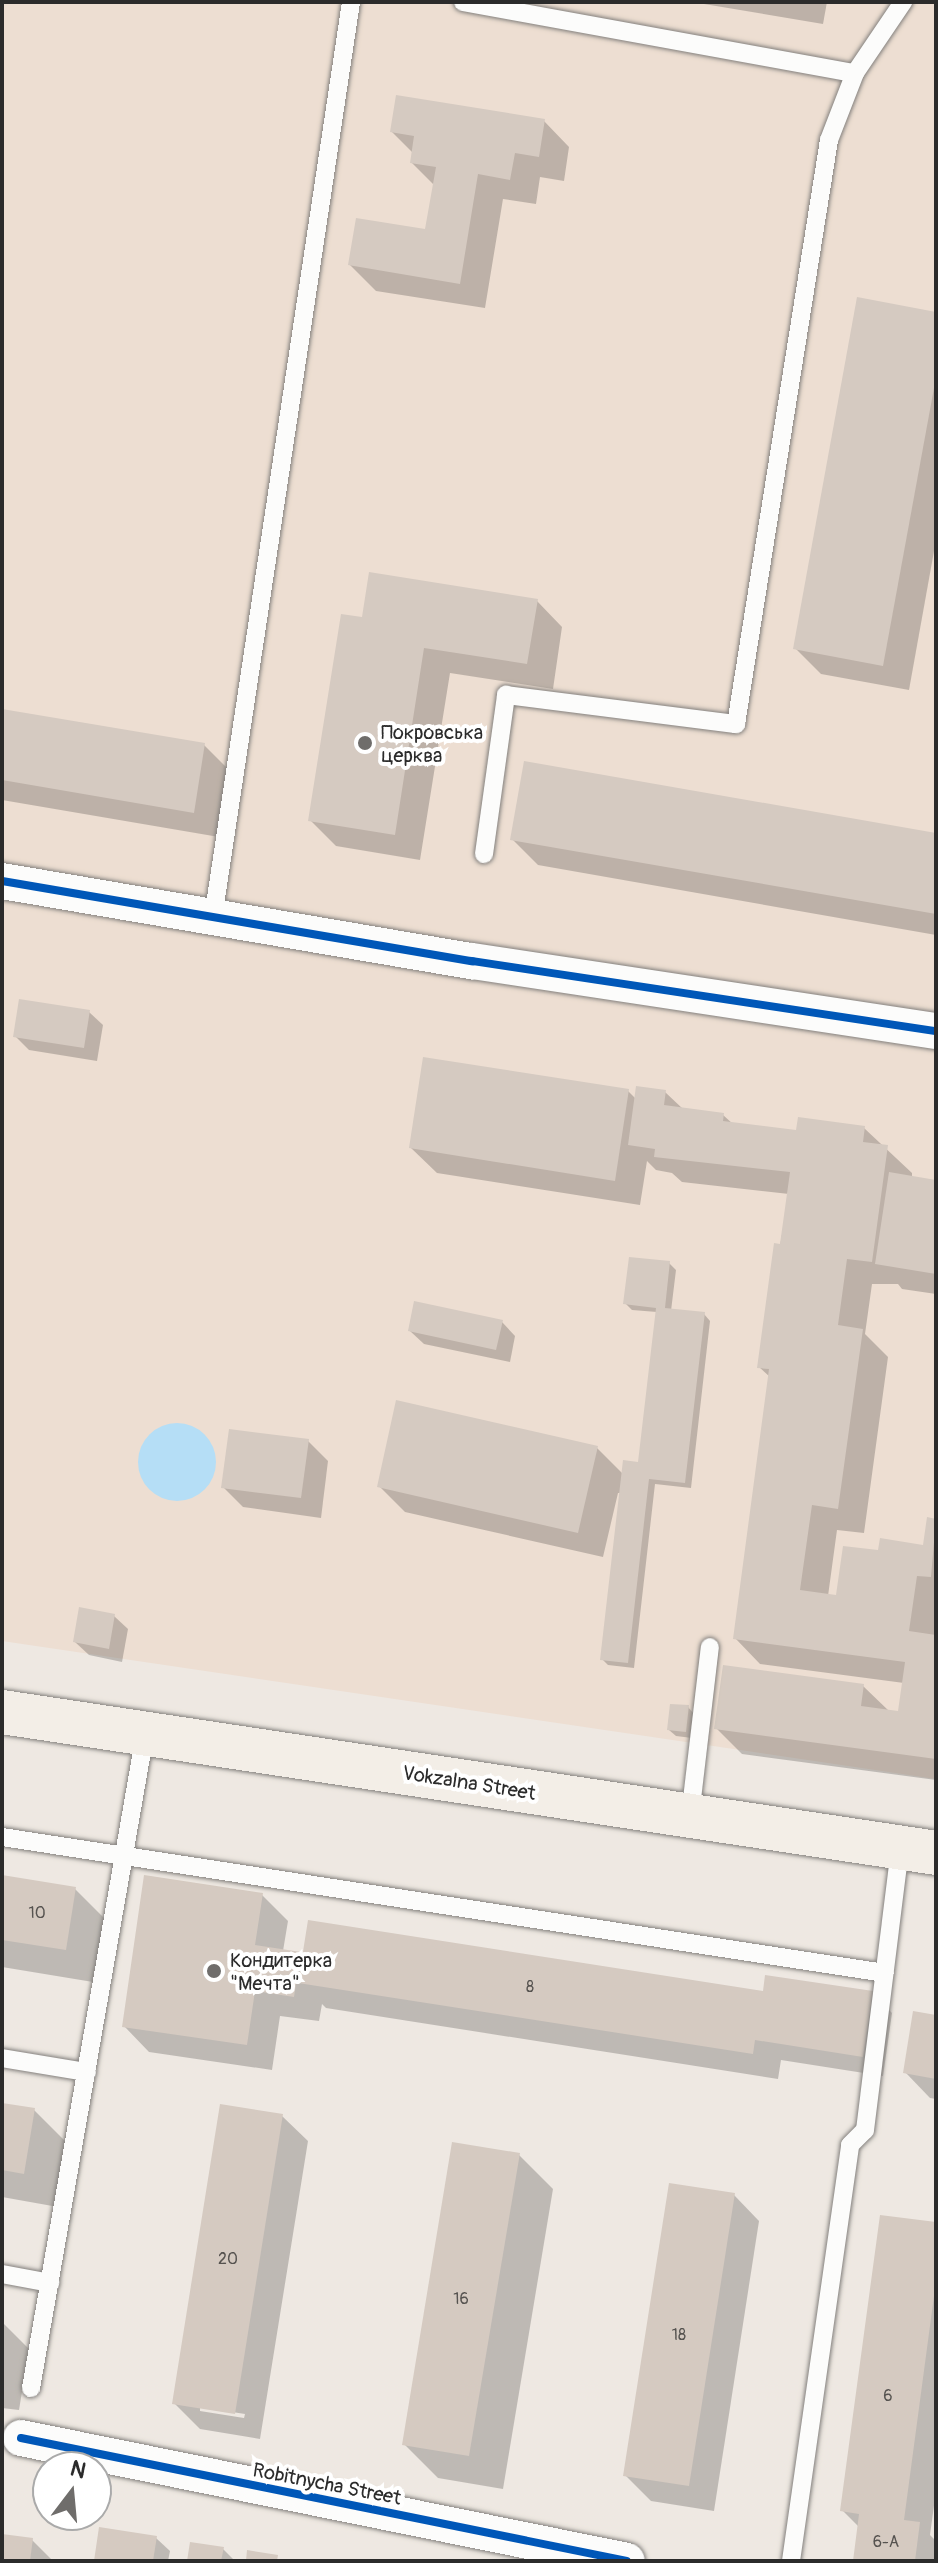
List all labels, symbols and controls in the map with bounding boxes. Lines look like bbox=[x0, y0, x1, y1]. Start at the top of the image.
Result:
place label: Покровська церква bbox=[381, 720, 483, 767]
marker: Покровська церква bbox=[356, 734, 374, 752]
street label: Vokzalna Street bbox=[401, 1761, 537, 1805]
house number: 10 bbox=[28, 1903, 46, 1923]
place label: Кондитерка "Мечта" bbox=[230, 1948, 332, 1995]
marker: Кондитерка "Мечта" bbox=[205, 1962, 223, 1980]
house number: 8 bbox=[526, 1977, 534, 1997]
house number: 20 bbox=[218, 2249, 238, 2269]
house number: 16 bbox=[453, 2289, 469, 2309]
house number: 18 bbox=[672, 2325, 686, 2345]
house number: 6 bbox=[883, 2386, 893, 2406]
north arrow bbox=[32, 2451, 112, 2531]
text: N bbox=[67, 2454, 89, 2485]
street label: Robitnycha Street bbox=[251, 2458, 403, 2510]
house number: 6-А bbox=[873, 2532, 899, 2552]

